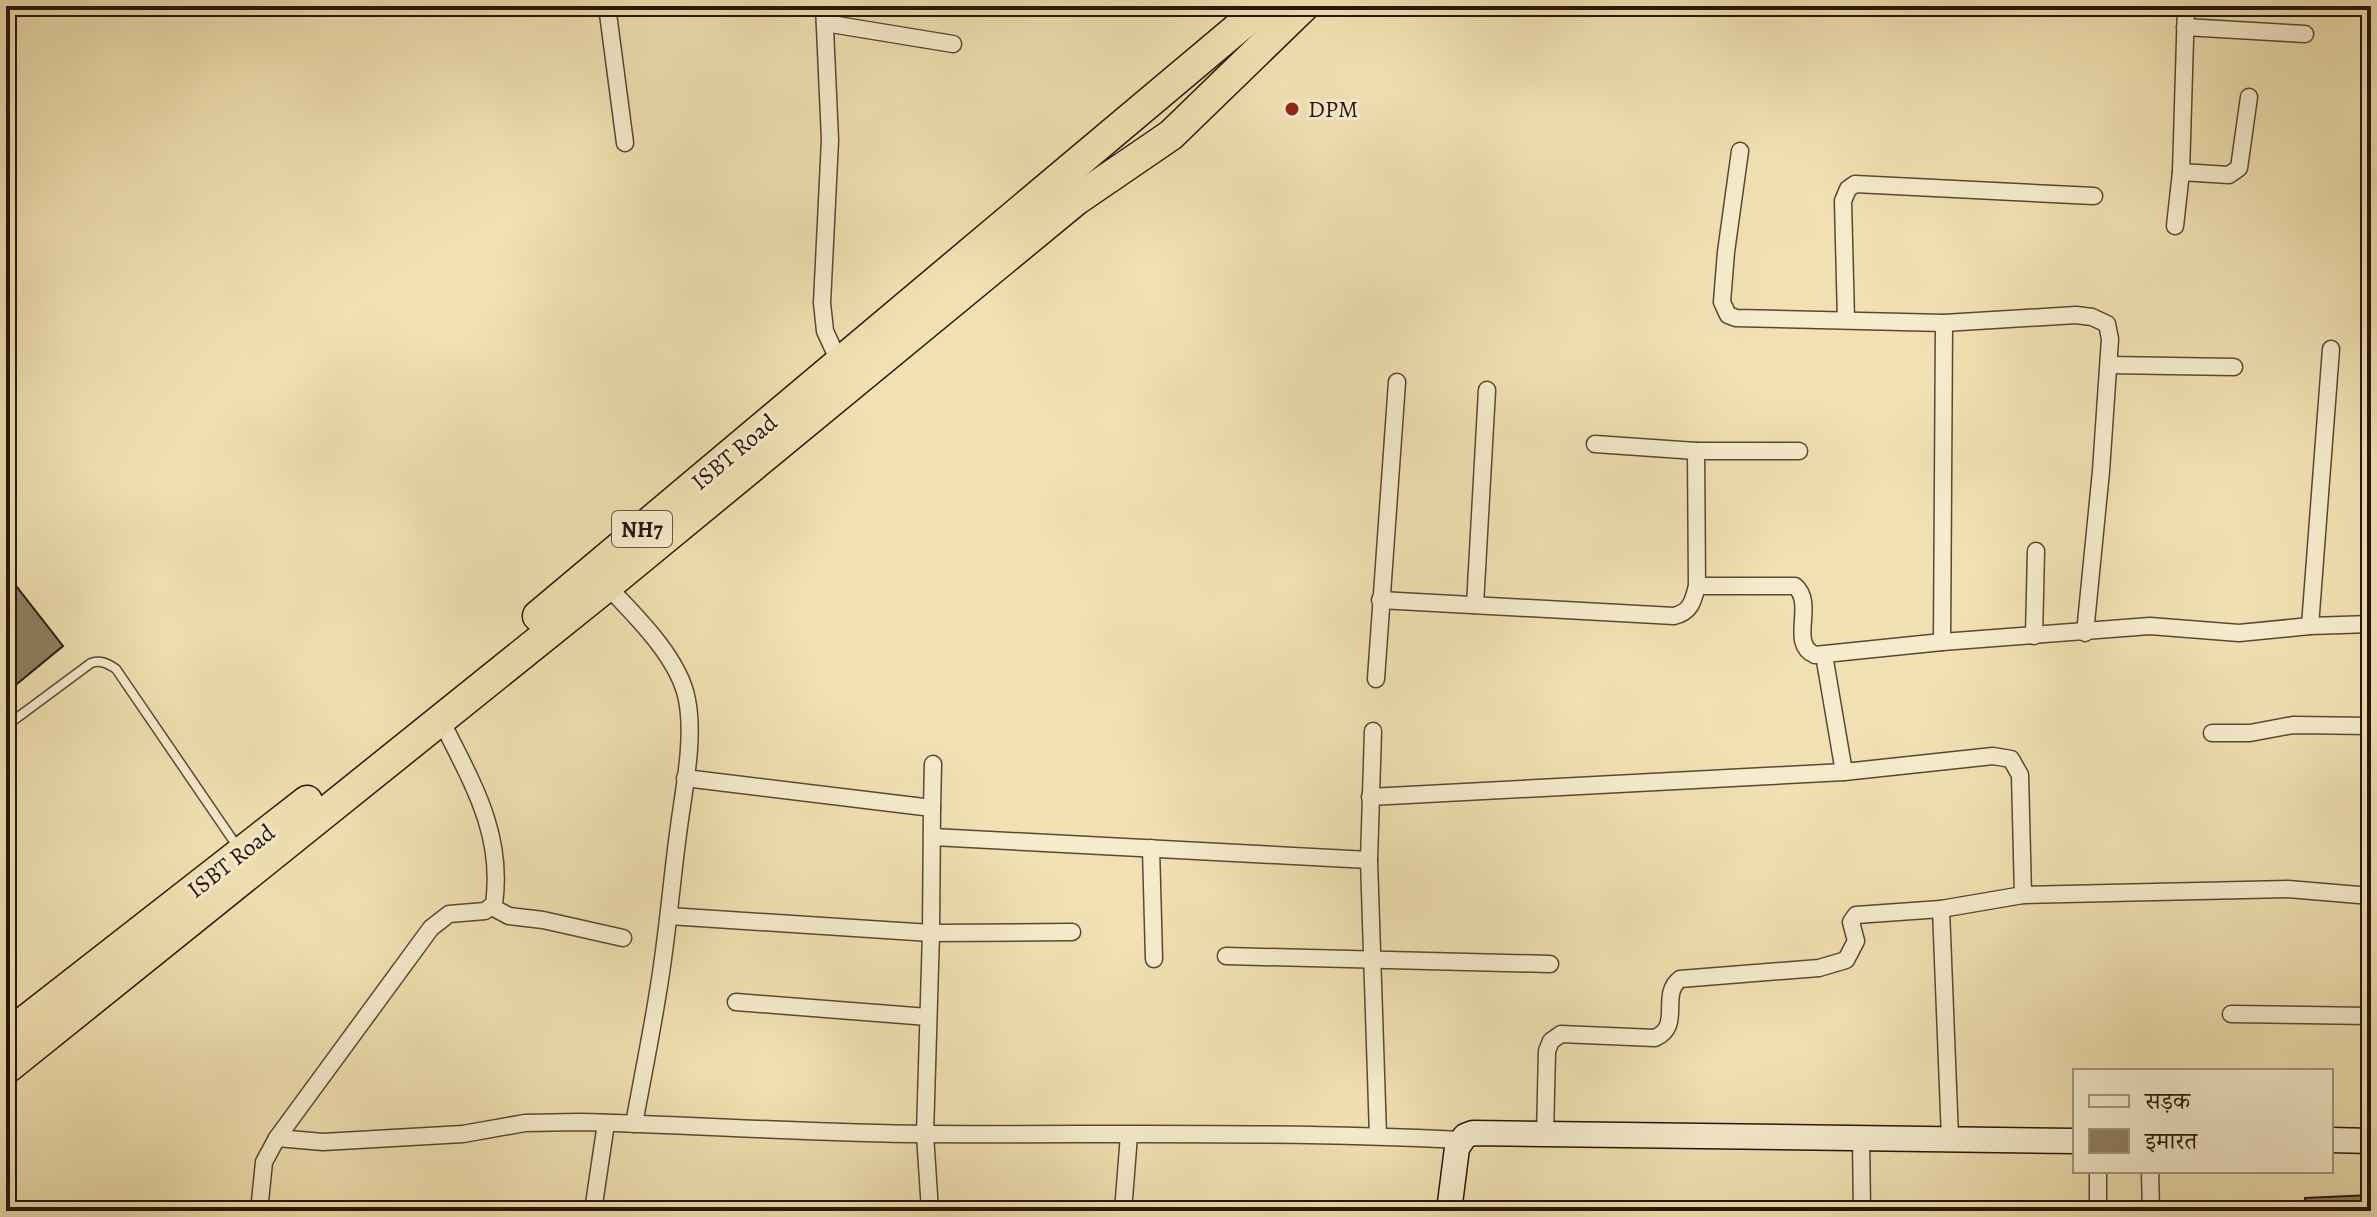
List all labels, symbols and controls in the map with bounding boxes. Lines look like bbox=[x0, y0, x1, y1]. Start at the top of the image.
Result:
place label: DPM bbox=[1308, 93, 1358, 125]
marker: DPM bbox=[1283, 100, 1301, 118]
street label: ISBT Road bbox=[684, 407, 784, 497]
road number: NH7 bbox=[612, 511, 672, 547]
street label: ISBT Road bbox=[181, 817, 282, 905]
legend bbox=[2073, 1069, 2333, 1173]
text: सड़क bbox=[2144, 1085, 2192, 1117]
text: इमारत bbox=[2144, 1125, 2198, 1157]

